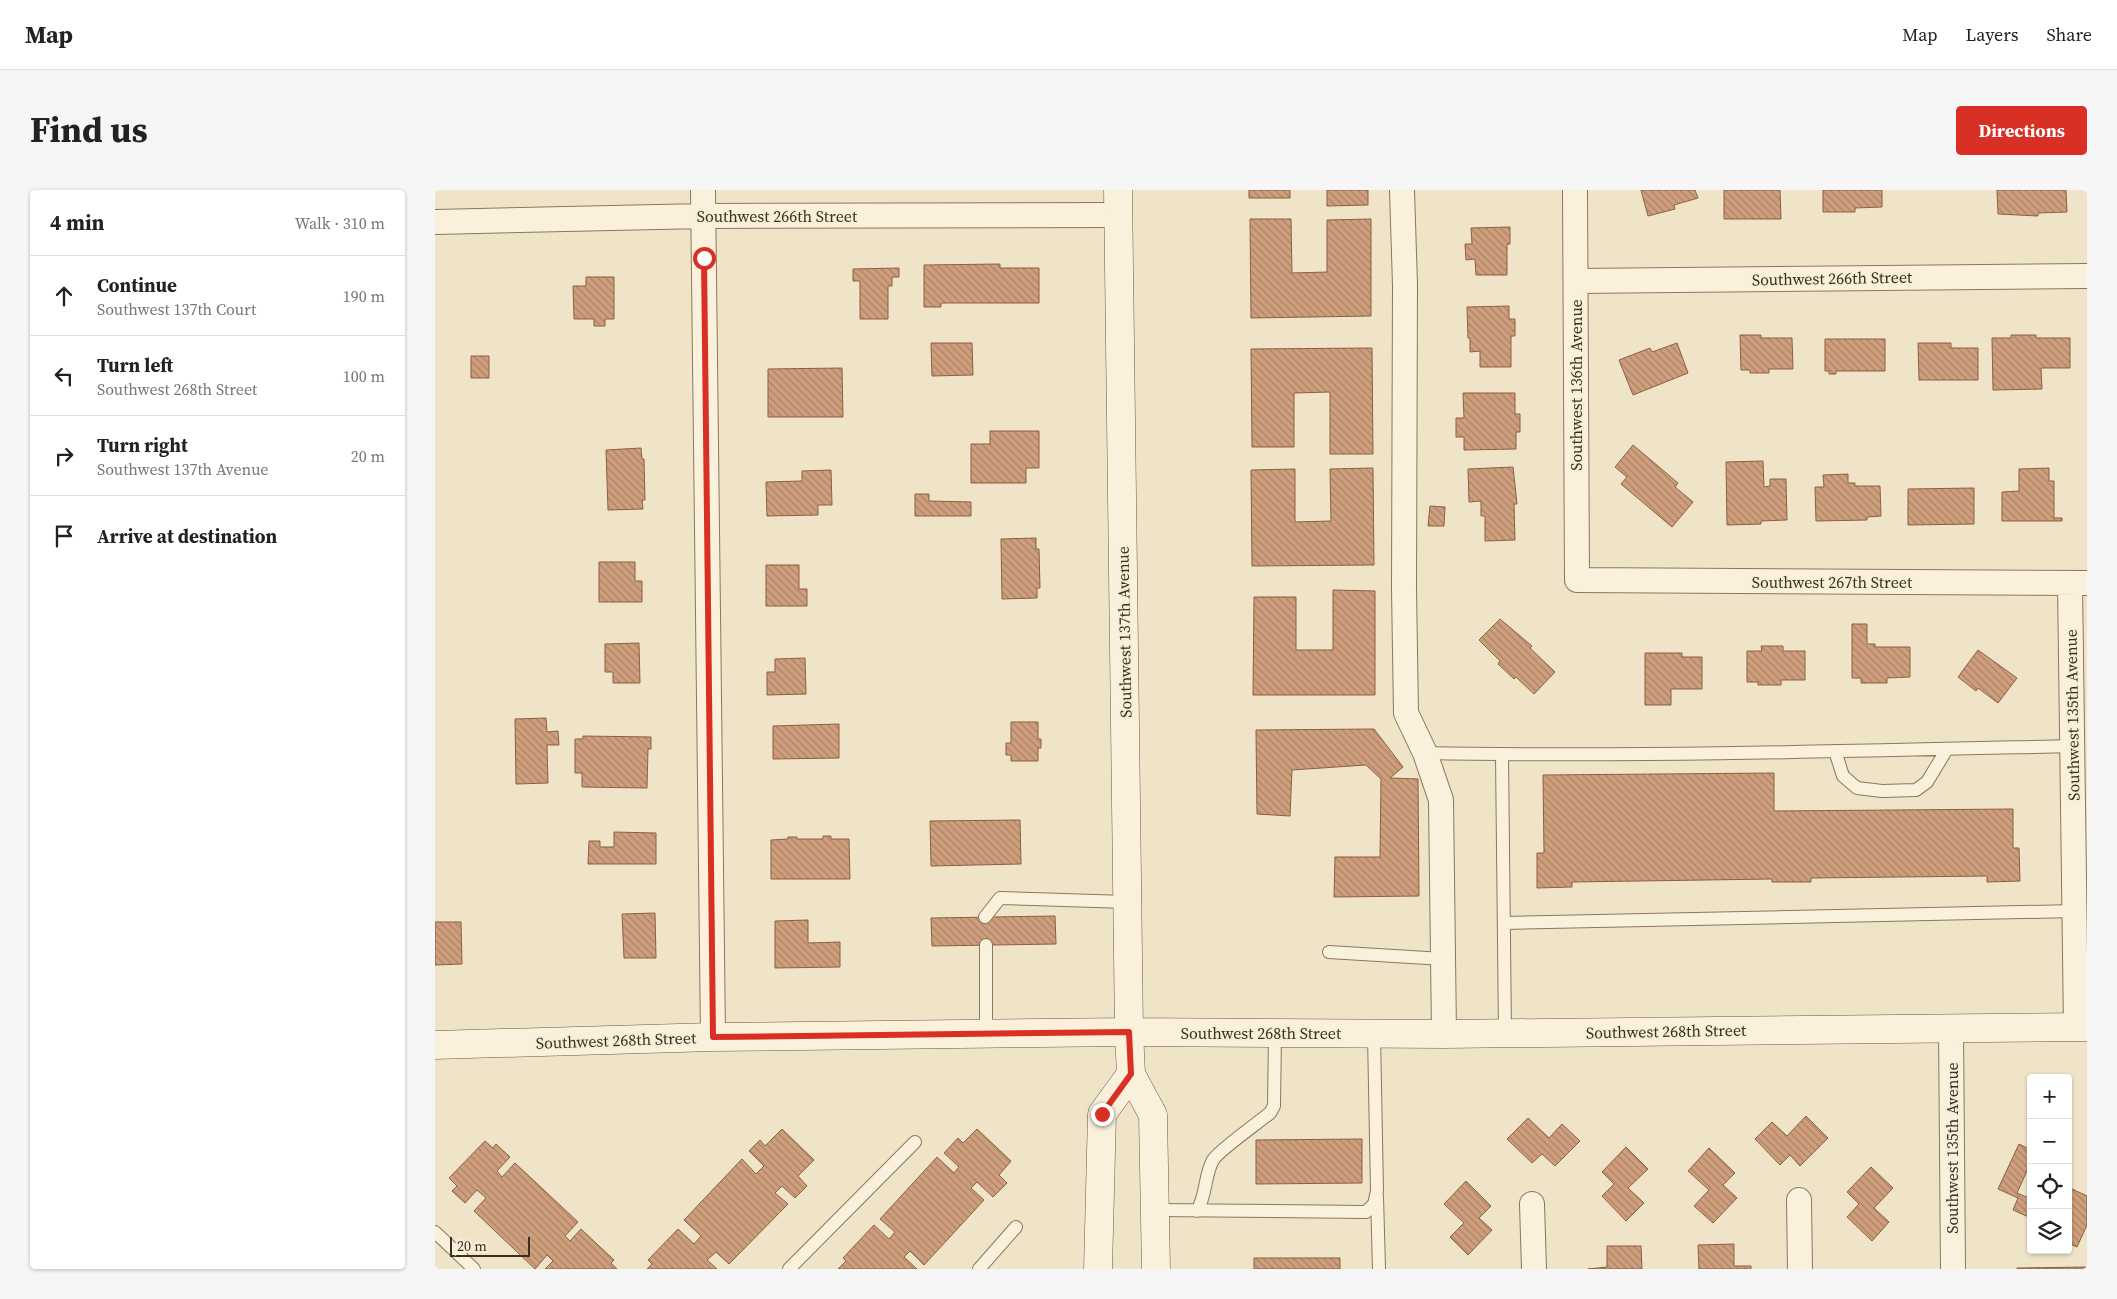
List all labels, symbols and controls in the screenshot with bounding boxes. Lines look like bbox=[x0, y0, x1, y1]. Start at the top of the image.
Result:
text: Map bbox=[25, 18, 73, 51]
text: Map bbox=[1902, 22, 1937, 47]
text: Layers bbox=[1965, 22, 2018, 47]
text: Share bbox=[2046, 22, 2092, 47]
text: Find us bbox=[30, 106, 148, 154]
button: Directions bbox=[1956, 106, 2087, 155]
street label: Southwest 266th Street bbox=[697, 205, 858, 227]
text: 4 min bbox=[50, 208, 105, 237]
text: Walk · 310 m bbox=[295, 212, 385, 234]
route start bbox=[693, 247, 716, 270]
street label: Southwest 266th Street bbox=[1752, 266, 1913, 290]
text: Continue bbox=[97, 272, 177, 298]
icon: ahead bbox=[50, 282, 78, 310]
text: 190 m bbox=[343, 285, 385, 307]
text: Southwest 137th Court bbox=[97, 298, 256, 320]
street label: Southwest 136th Avenue bbox=[1565, 299, 1587, 471]
text: Turn left bbox=[97, 352, 173, 378]
icon: left bbox=[50, 362, 78, 390]
text: 100 m bbox=[343, 365, 385, 387]
text: Southwest 268th Street bbox=[97, 378, 257, 400]
text: Turn right bbox=[97, 432, 188, 458]
icon: right bbox=[50, 442, 78, 470]
text: 20 m bbox=[351, 445, 385, 467]
text: Southwest 137th Avenue bbox=[97, 458, 269, 480]
icon: arrive bbox=[50, 522, 78, 550]
text: Arrive at destination bbox=[97, 523, 277, 549]
street label: Southwest 137th Avenue bbox=[1112, 546, 1136, 718]
street label: Southwest 267th Street bbox=[1752, 571, 1913, 593]
street label: Southwest 135th Avenue bbox=[2060, 629, 2084, 801]
street label: Southwest 268th Street bbox=[1586, 1019, 1747, 1043]
street label: Southwest 268th Street bbox=[1181, 1022, 1342, 1044]
street label: Southwest 268th Street bbox=[536, 1026, 697, 1054]
street label: Southwest 135th Avenue bbox=[1941, 1062, 1963, 1234]
map controls bbox=[2027, 1074, 2072, 1254]
button: + bbox=[2027, 1074, 2072, 1119]
route end bbox=[1091, 1103, 1114, 1126]
button: − bbox=[2027, 1119, 2072, 1164]
button: locate bbox=[2027, 1164, 2072, 1209]
button: layers bbox=[2027, 1209, 2072, 1254]
scale bar bbox=[450, 1234, 530, 1257]
text: 20 m bbox=[457, 1236, 487, 1256]

